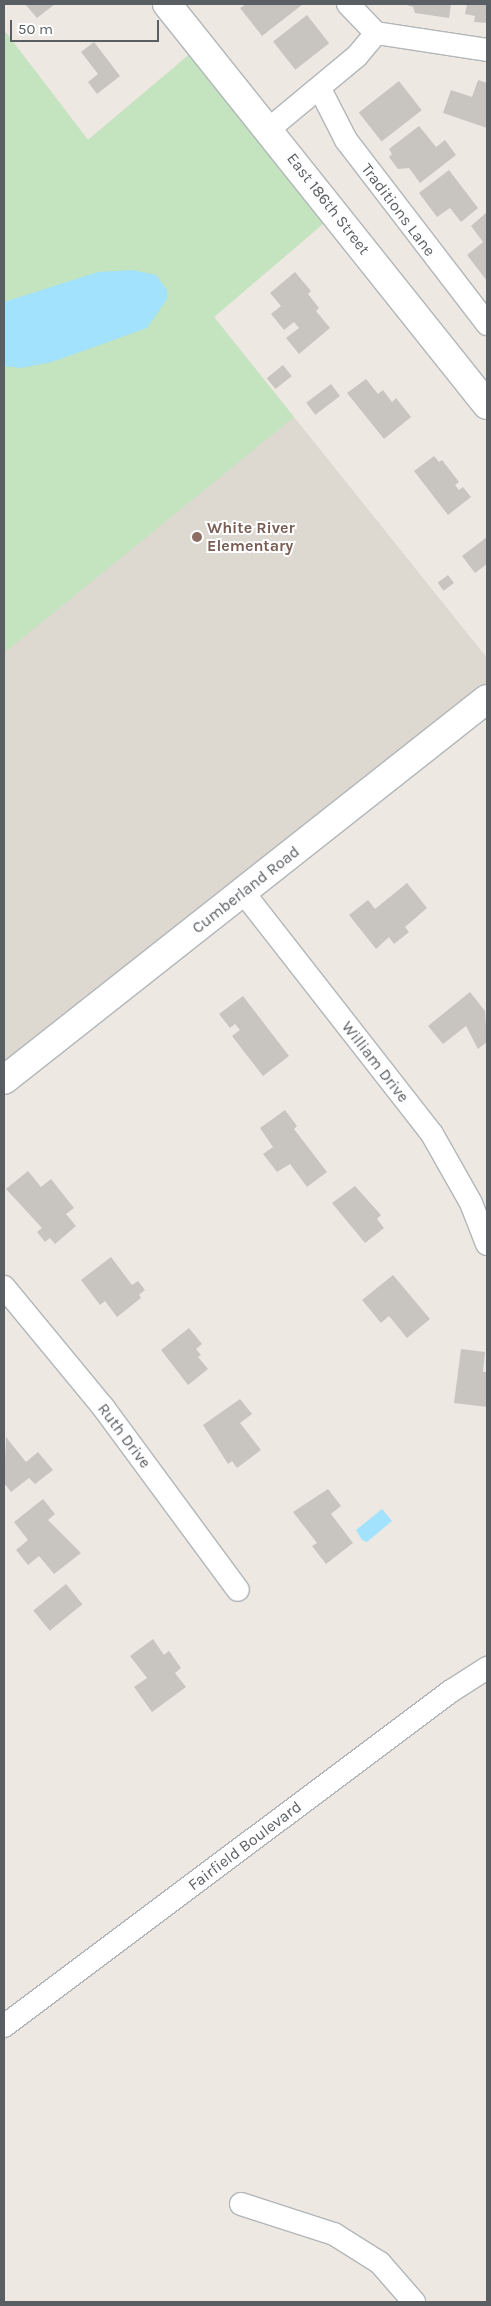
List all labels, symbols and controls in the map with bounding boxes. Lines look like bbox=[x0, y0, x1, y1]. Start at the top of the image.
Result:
scale bar bbox=[12, 10, 161, 42]
text: 50 m bbox=[18, 20, 53, 38]
street label: East 186th Street bbox=[282, 149, 374, 259]
street label: Traditions Lane bbox=[357, 160, 439, 260]
place label: White River Elementary bbox=[207, 518, 295, 556]
marker: White River Elementary bbox=[191, 531, 203, 543]
street label: Cumberland Road bbox=[188, 842, 304, 938]
street label: William Drive bbox=[337, 1018, 413, 1106]
street label: Ruth Drive bbox=[93, 1400, 155, 1472]
street label: Fairfield Boulevard bbox=[185, 1797, 305, 1895]

